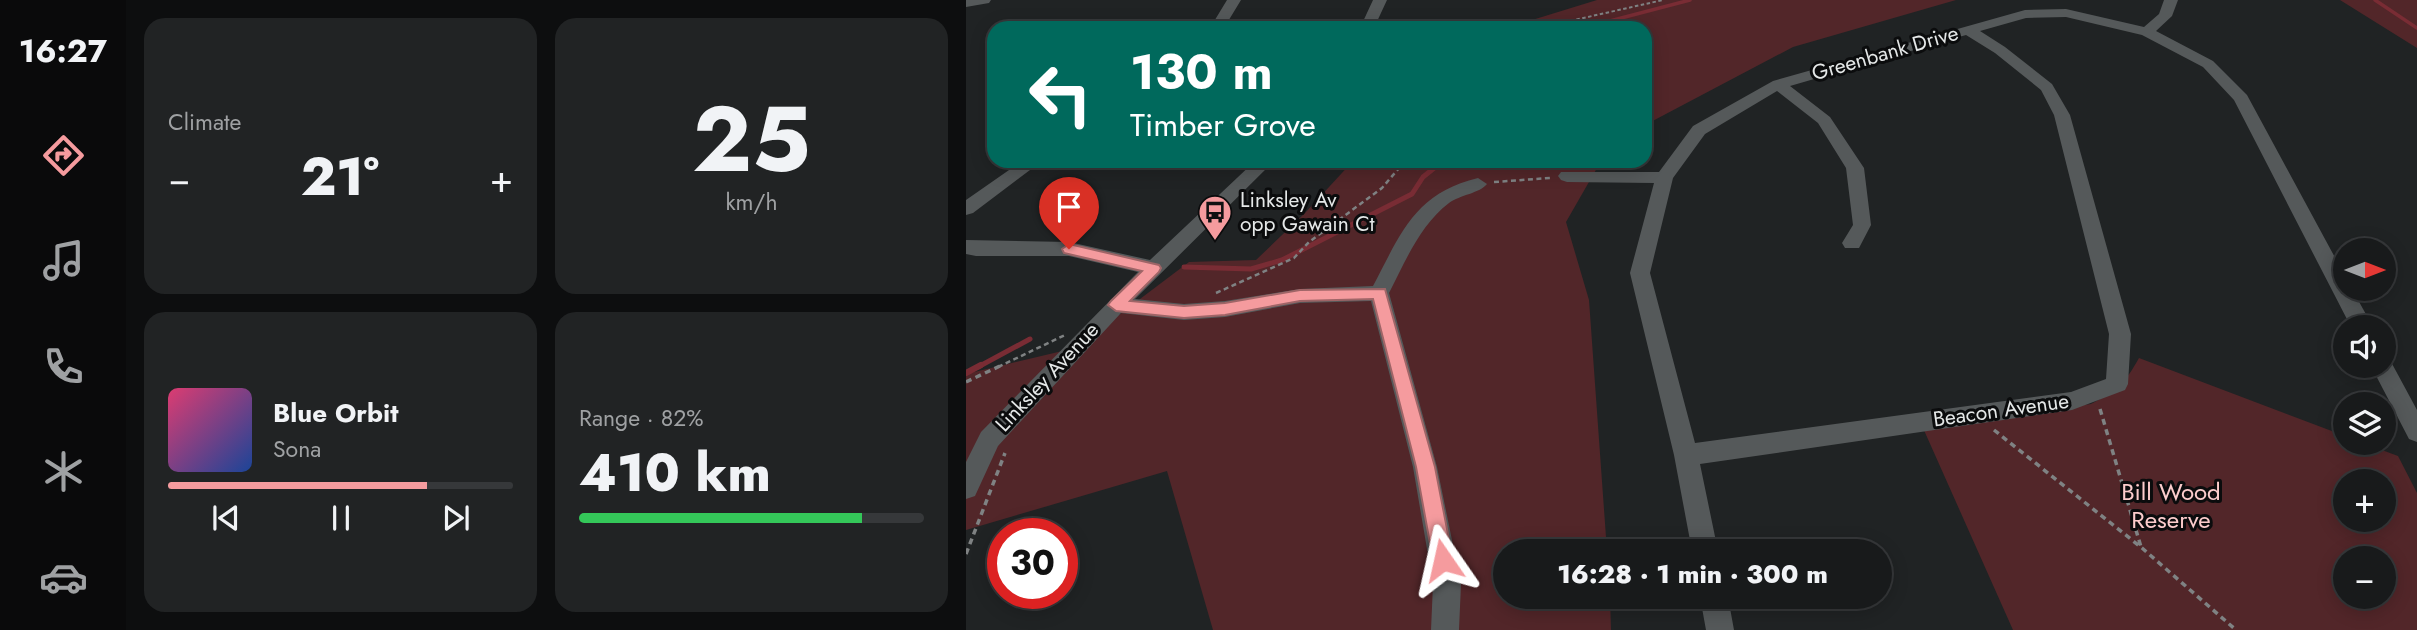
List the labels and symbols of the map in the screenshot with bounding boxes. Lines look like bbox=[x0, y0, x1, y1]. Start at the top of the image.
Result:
street label: Greenbank Drive bbox=[1808, 18, 1962, 88]
pin bbox=[1039, 177, 1099, 249]
place label: Linksley Av opp Gawain Ct bbox=[1240, 185, 1375, 239]
bus stop icon: Linksley Av opp Gawain Ct bbox=[1196, 193, 1234, 242]
north arrow bbox=[2333, 238, 2396, 301]
street label: Linksley Avenue bbox=[988, 315, 1106, 438]
street label: Beacon Avenue bbox=[1931, 386, 2071, 434]
park label: Bill Wood Reserve bbox=[2121, 474, 2221, 537]
speed limit sign: 30 bbox=[987, 518, 1078, 609]
position arrow bbox=[1406, 523, 1480, 597]

